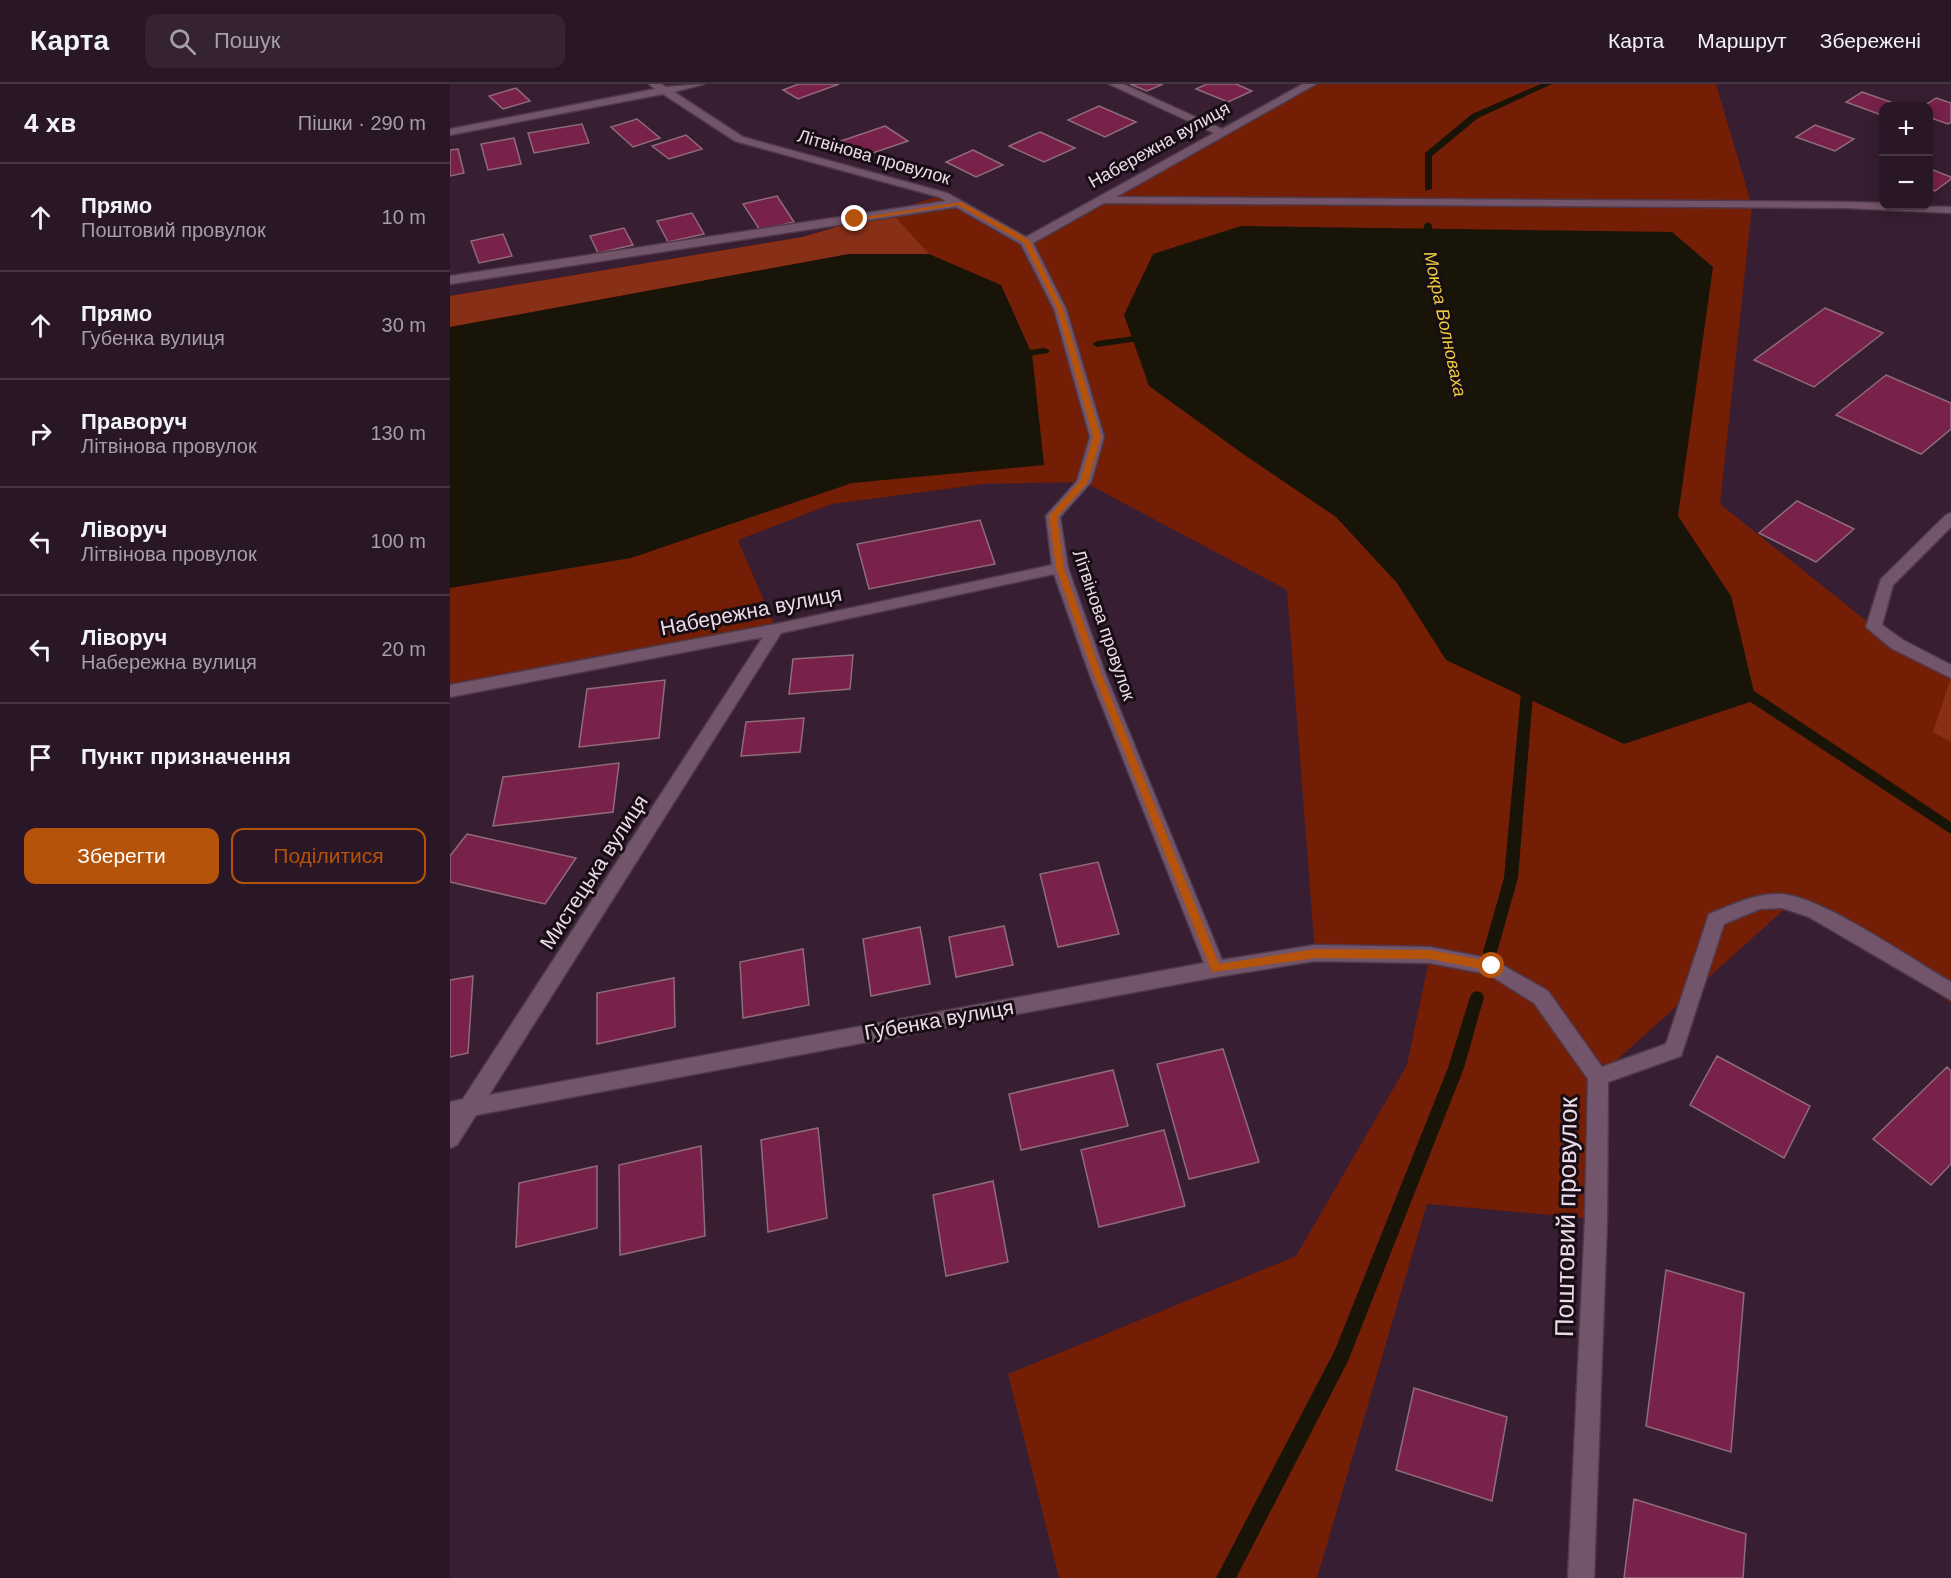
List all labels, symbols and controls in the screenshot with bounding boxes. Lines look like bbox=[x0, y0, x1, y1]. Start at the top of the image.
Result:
search box bbox=[145, 14, 565, 68]
text: Карта bbox=[30, 25, 109, 56]
icon: search bbox=[166, 25, 199, 58]
text: Пошук bbox=[214, 28, 280, 53]
text: Карта bbox=[1608, 29, 1664, 52]
text: Маршрут bbox=[1697, 29, 1787, 52]
text: Збережені bbox=[1820, 29, 1921, 52]
street label: Набережна вулиця bbox=[1085, 98, 1233, 192]
map controls bbox=[1879, 102, 1933, 210]
button: + bbox=[1879, 102, 1933, 156]
text: 4 хв bbox=[24, 108, 76, 138]
text: Пішки · 290 m bbox=[298, 112, 426, 134]
street label: Літвінова провулок bbox=[795, 126, 953, 188]
button: − bbox=[1879, 156, 1933, 210]
text: Прямо bbox=[81, 193, 152, 218]
icon: ahead bbox=[24, 201, 57, 234]
route end bbox=[841, 205, 867, 231]
text: 10 m bbox=[382, 206, 426, 228]
text: Поштовий провулок bbox=[81, 219, 266, 241]
water label: Мокра Волноваха bbox=[1420, 250, 1470, 398]
text: Прямо bbox=[81, 301, 152, 326]
icon: ahead bbox=[24, 309, 57, 342]
text: 30 m bbox=[382, 314, 426, 336]
text: Губенка вулиця bbox=[81, 327, 225, 349]
text: Праворуч bbox=[81, 409, 187, 434]
icon: right bbox=[24, 417, 57, 450]
text: 130 m bbox=[370, 422, 426, 444]
text: Літвінова провулок bbox=[81, 435, 257, 457]
text: Ліворуч bbox=[81, 517, 167, 542]
icon: left bbox=[24, 525, 57, 558]
text: 100 m bbox=[370, 530, 426, 552]
text: Літвінова провулок bbox=[81, 543, 257, 565]
street label: Літвінова провулок bbox=[1069, 547, 1139, 703]
street label: Набережна вулиця bbox=[658, 582, 844, 639]
text: Ліворуч bbox=[81, 625, 167, 650]
icon: left bbox=[24, 633, 57, 666]
text: 20 m bbox=[382, 638, 426, 660]
text: Набережна вулиця bbox=[81, 651, 257, 673]
icon: arrive bbox=[24, 741, 57, 774]
text: Пункт призначення bbox=[81, 744, 291, 769]
street label: Мистецька вулиця bbox=[535, 790, 652, 953]
button: Зберегти bbox=[24, 828, 219, 884]
button: Поділитися bbox=[231, 828, 426, 884]
route start bbox=[1478, 952, 1504, 978]
street label: Губенка вулиця bbox=[863, 995, 1015, 1044]
street label: Поштовий провулок bbox=[1549, 1096, 1583, 1337]

